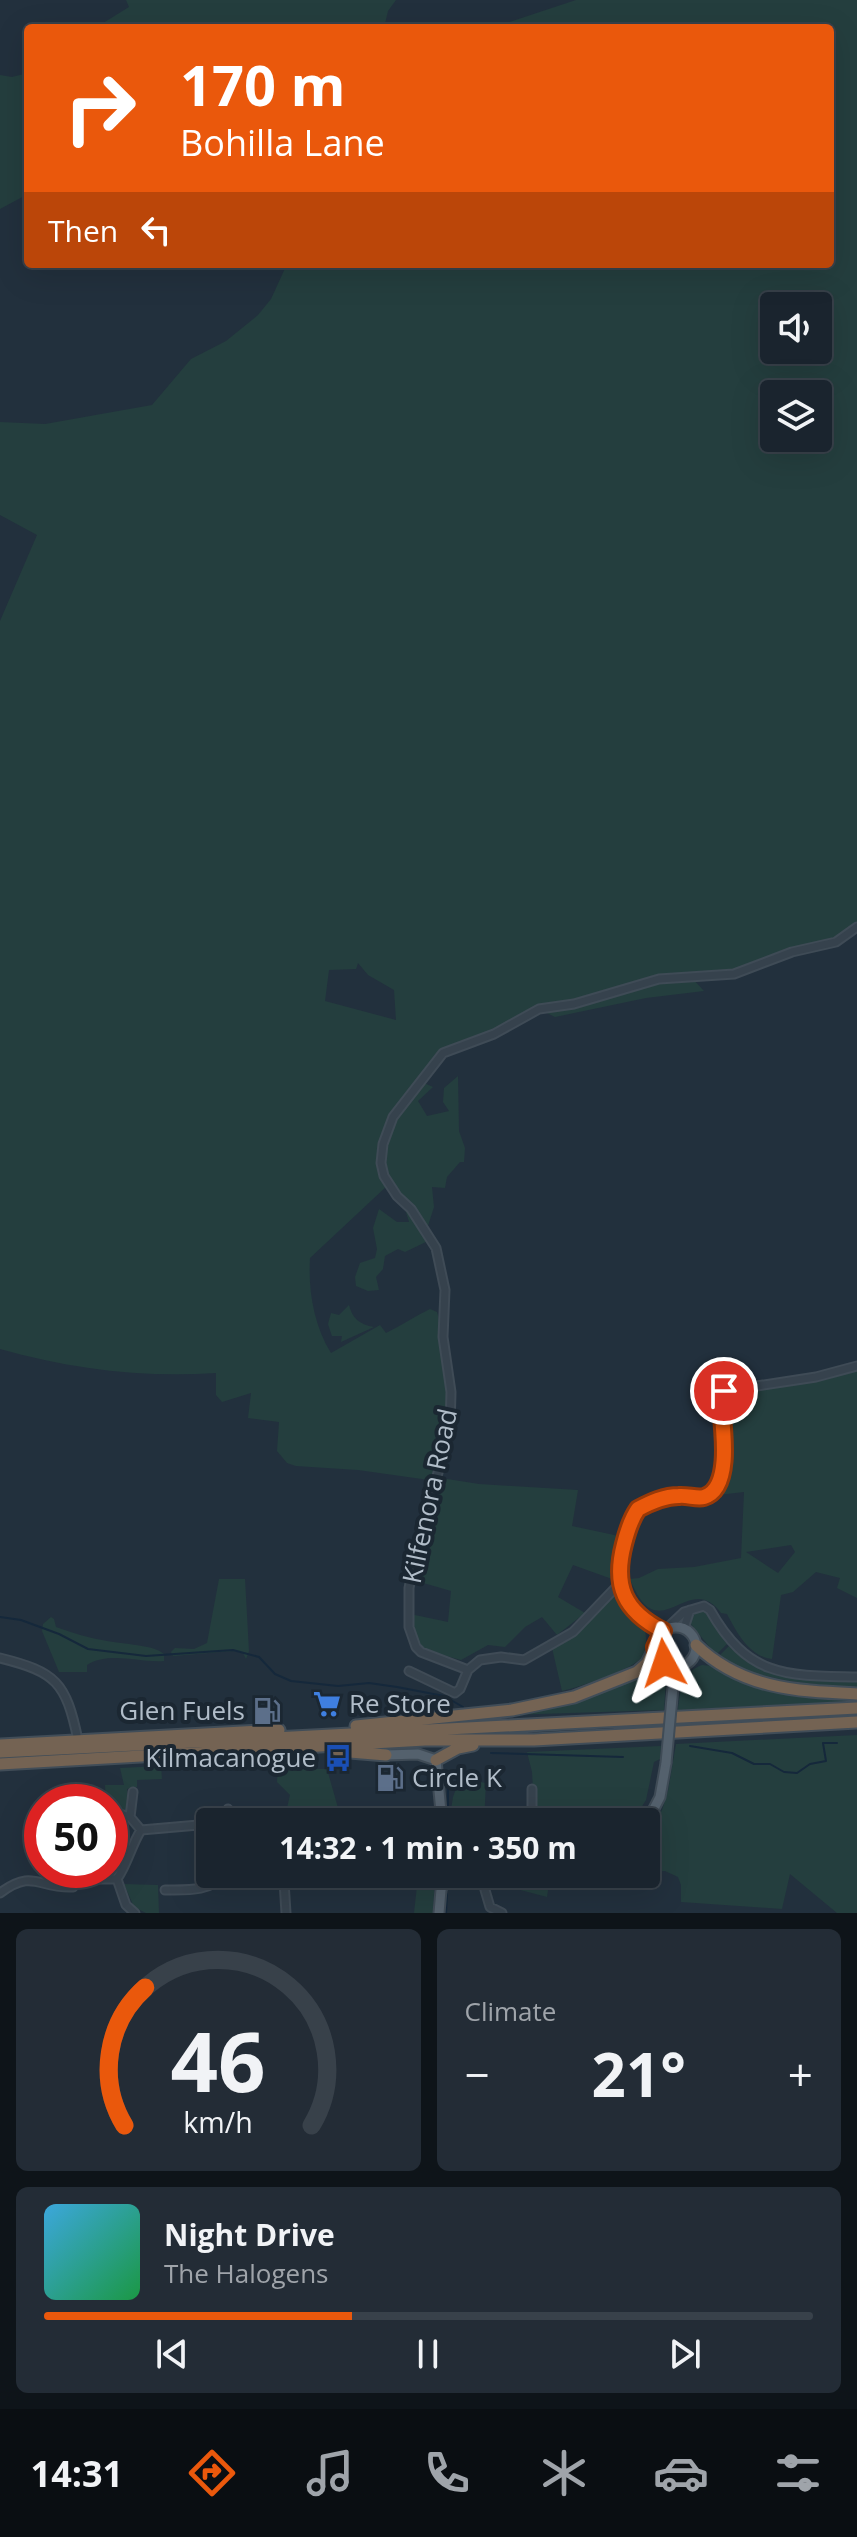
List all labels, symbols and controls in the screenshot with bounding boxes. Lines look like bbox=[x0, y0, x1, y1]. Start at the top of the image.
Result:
text: 170 m bbox=[180, 46, 346, 122]
icon: right bbox=[48, 56, 152, 160]
text: Bohilla Lane bbox=[180, 118, 385, 167]
icon: left bbox=[134, 208, 178, 252]
text: Then bbox=[48, 210, 118, 251]
map controls bbox=[760, 292, 832, 452]
button: sound bbox=[760, 292, 832, 364]
button: layers bbox=[760, 380, 832, 452]
pin bbox=[690, 1357, 758, 1425]
icon: arrive bbox=[702, 1369, 746, 1413]
street label: Kilfenora Road bbox=[393, 1405, 465, 1587]
position arrow bbox=[622, 1621, 706, 1705]
place label: Re Store bbox=[349, 1685, 451, 1721]
supermarket icon: Re Store bbox=[312, 1689, 342, 1719]
place label: Glen Fuels bbox=[119, 1692, 245, 1728]
fuel station icon: Glen Fuels bbox=[252, 1696, 282, 1726]
place label: Kilmacanogue bbox=[145, 1739, 316, 1775]
bus stop icon: Kilmacanogue bbox=[323, 1743, 353, 1773]
place label: Circle K bbox=[412, 1759, 502, 1795]
fuel station icon: Circle K bbox=[375, 1763, 405, 1793]
speed limit sign: 50 bbox=[24, 1784, 128, 1888]
text: 14:32 · 1 min · 350 m bbox=[279, 1827, 577, 1868]
text: Climate bbox=[465, 1993, 556, 2029]
text: 46 bbox=[171, 2003, 266, 2116]
text: 21° bbox=[592, 2033, 686, 2115]
text: − bbox=[465, 2044, 490, 2104]
text: + bbox=[788, 2044, 813, 2104]
text: km/h bbox=[184, 2102, 253, 2141]
text: Night Drive bbox=[164, 2214, 335, 2255]
text: The Halogens bbox=[164, 2255, 329, 2291]
icon: previous bbox=[150, 2332, 194, 2376]
icon: pause bbox=[406, 2332, 450, 2376]
icon: next bbox=[663, 2332, 707, 2376]
icon: directions bbox=[184, 2445, 240, 2501]
icon: music bbox=[302, 2445, 358, 2501]
icon: phone bbox=[419, 2445, 475, 2501]
icon: climate bbox=[536, 2445, 592, 2501]
icon: car bbox=[653, 2445, 709, 2501]
icon: filters bbox=[770, 2445, 826, 2501]
text: 14:31 bbox=[31, 2449, 123, 2498]

